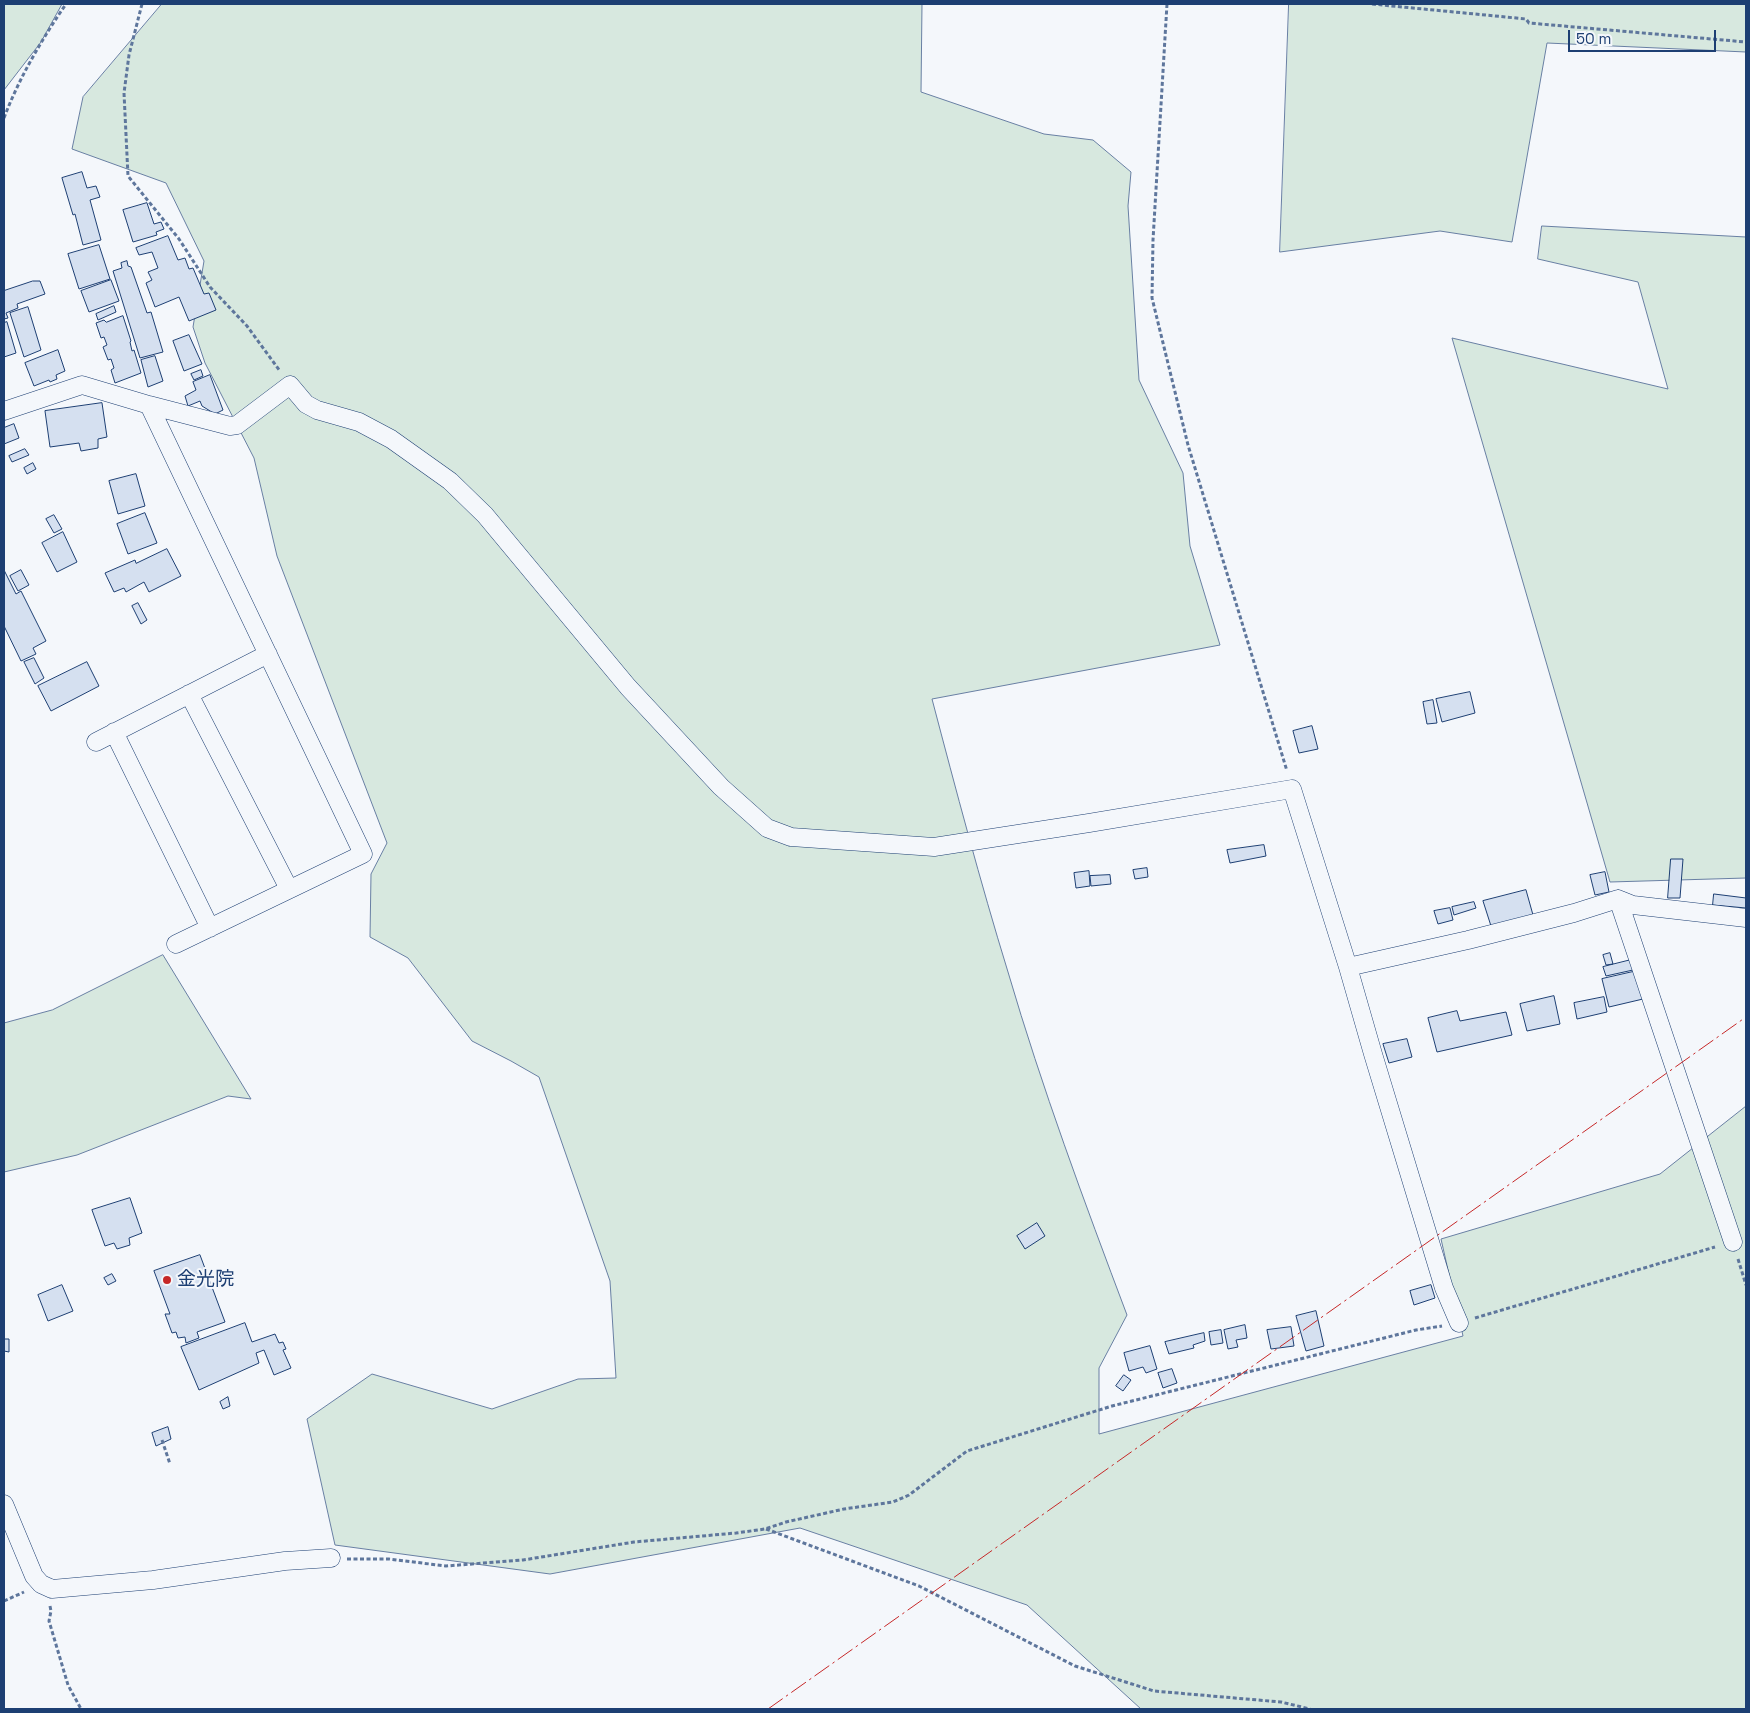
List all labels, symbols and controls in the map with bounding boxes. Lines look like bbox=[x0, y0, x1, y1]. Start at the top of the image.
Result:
scale bar bbox=[1570, 20, 1718, 52]
text: 50 m bbox=[1576, 29, 1611, 48]
place label: 金光院 bbox=[177, 1269, 234, 1291]
marker: 金光院 bbox=[161, 1274, 173, 1286]

